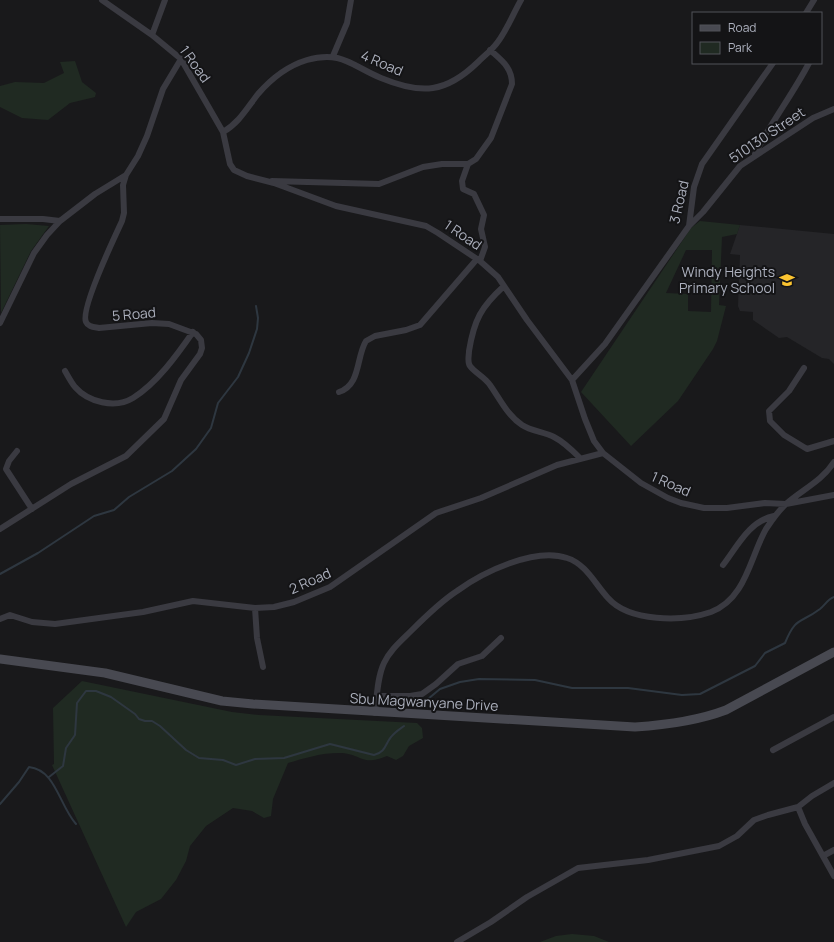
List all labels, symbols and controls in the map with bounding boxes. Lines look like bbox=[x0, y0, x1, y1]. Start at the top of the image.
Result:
legend bbox=[692, 12, 822, 64]
text: Road bbox=[728, 19, 756, 36]
text: Park bbox=[728, 39, 753, 56]
street label: 1 Road bbox=[176, 41, 215, 86]
street label: 4 Road bbox=[358, 45, 406, 80]
street label: 510130 Street bbox=[725, 102, 809, 167]
street label: 3 Road bbox=[664, 178, 693, 225]
street label: 1 Road bbox=[441, 215, 486, 254]
place label: Windy Heights Primary School bbox=[679, 262, 775, 297]
school or university icon: Windy Heights Primary School bbox=[778, 271, 796, 289]
street label: 5 Road bbox=[111, 302, 157, 325]
street label: 1 Road bbox=[648, 466, 694, 501]
street label: 2 Road bbox=[286, 563, 334, 598]
street label: Sbu Magwanyane Drive bbox=[349, 688, 499, 715]

